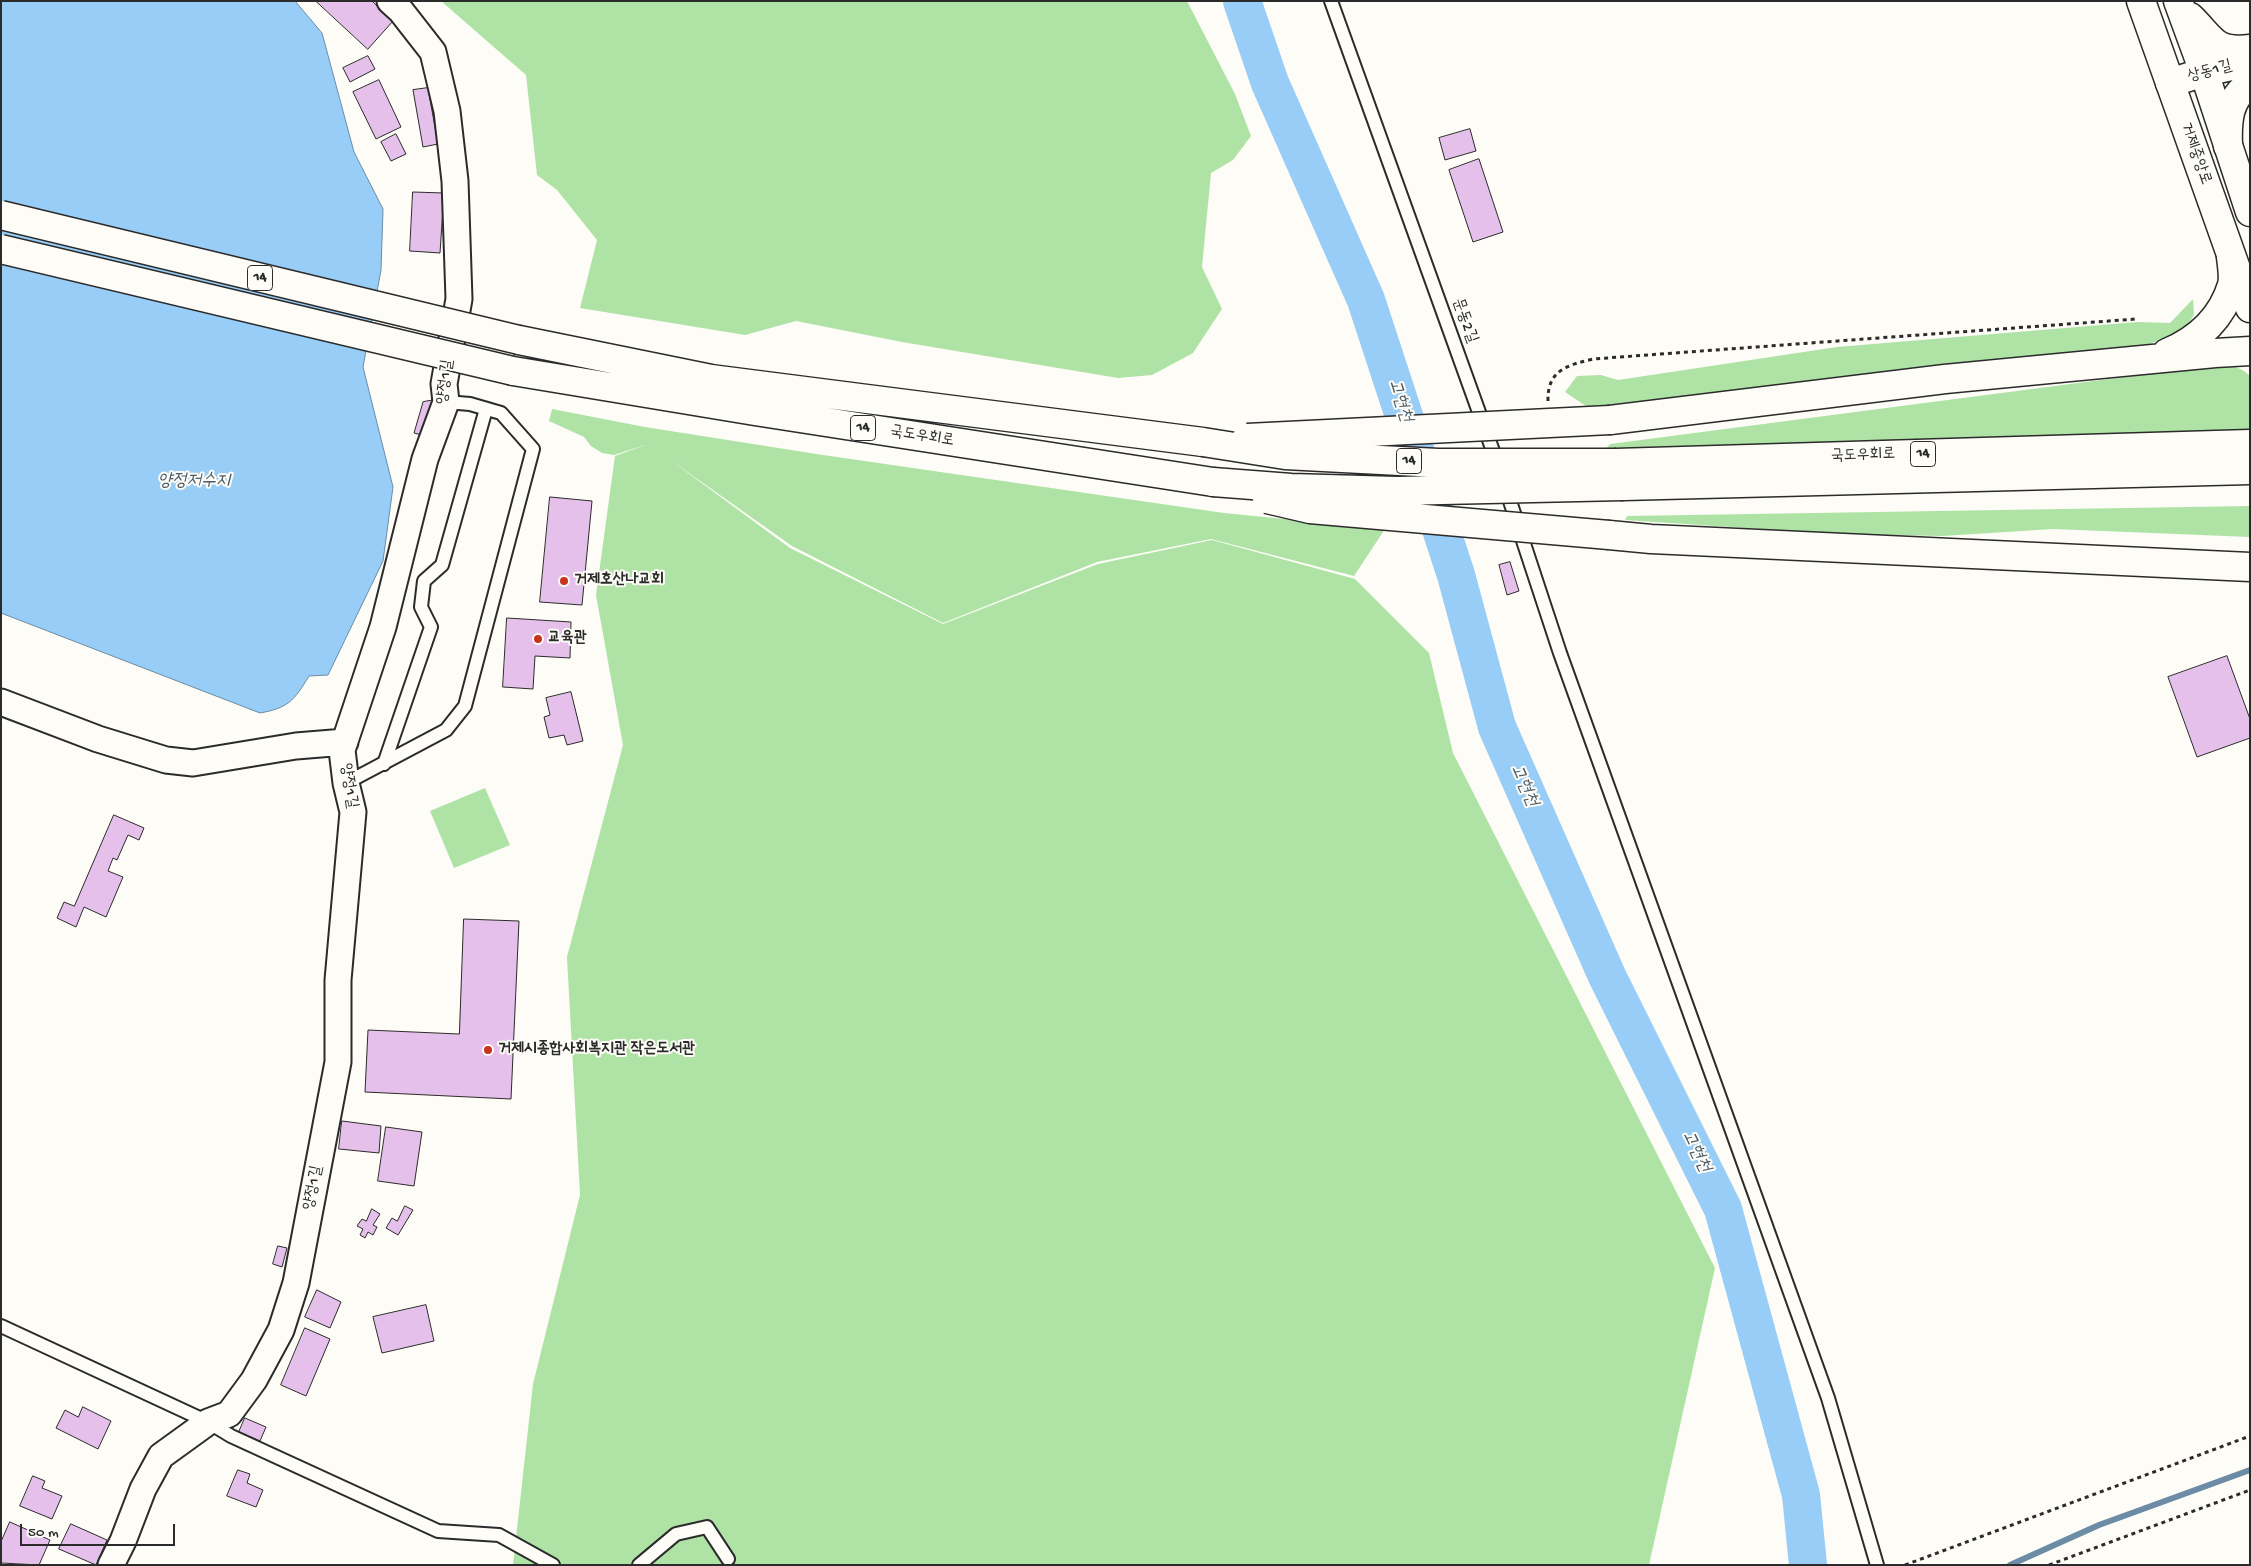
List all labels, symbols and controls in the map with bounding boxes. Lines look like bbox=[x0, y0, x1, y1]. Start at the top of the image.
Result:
street label: 상동1길 bbox=[2186, 57, 2234, 87]
street label: 거제중앙로 bbox=[2175, 120, 2215, 188]
road number: 14 bbox=[248, 266, 272, 290]
street label: 문동2길 bbox=[1447, 296, 1481, 346]
street label: 양정1길 bbox=[434, 358, 458, 406]
water label: 고현천 bbox=[1382, 377, 1416, 425]
road number: 14 bbox=[850, 416, 876, 440]
street label: 국도우회로 bbox=[889, 422, 955, 452]
road number: 14 bbox=[1910, 442, 1936, 466]
street label: 국도우회로 bbox=[1830, 445, 1896, 467]
road number: 14 bbox=[1396, 448, 1422, 474]
water label: 양정저수지 bbox=[158, 471, 230, 493]
place label: 거제호산나교회 bbox=[574, 571, 664, 591]
marker: 거제호산나교회 bbox=[558, 575, 570, 587]
place label: 교육관 bbox=[548, 629, 587, 649]
marker: 교육관 bbox=[532, 633, 544, 645]
street label: 양정1길 bbox=[335, 762, 361, 810]
water label: 고현천 bbox=[1504, 762, 1542, 810]
place label: 거제시종합사회복지관 작은도서관 bbox=[498, 1040, 695, 1060]
marker: 거제시종합사회복지관 작은도서관 bbox=[482, 1044, 494, 1056]
water label: 고현천 bbox=[1676, 1128, 1714, 1176]
street label: 양정1길 bbox=[300, 1164, 328, 1212]
scale bar bbox=[22, 1514, 178, 1546]
text: 50 m bbox=[28, 1524, 59, 1542]

